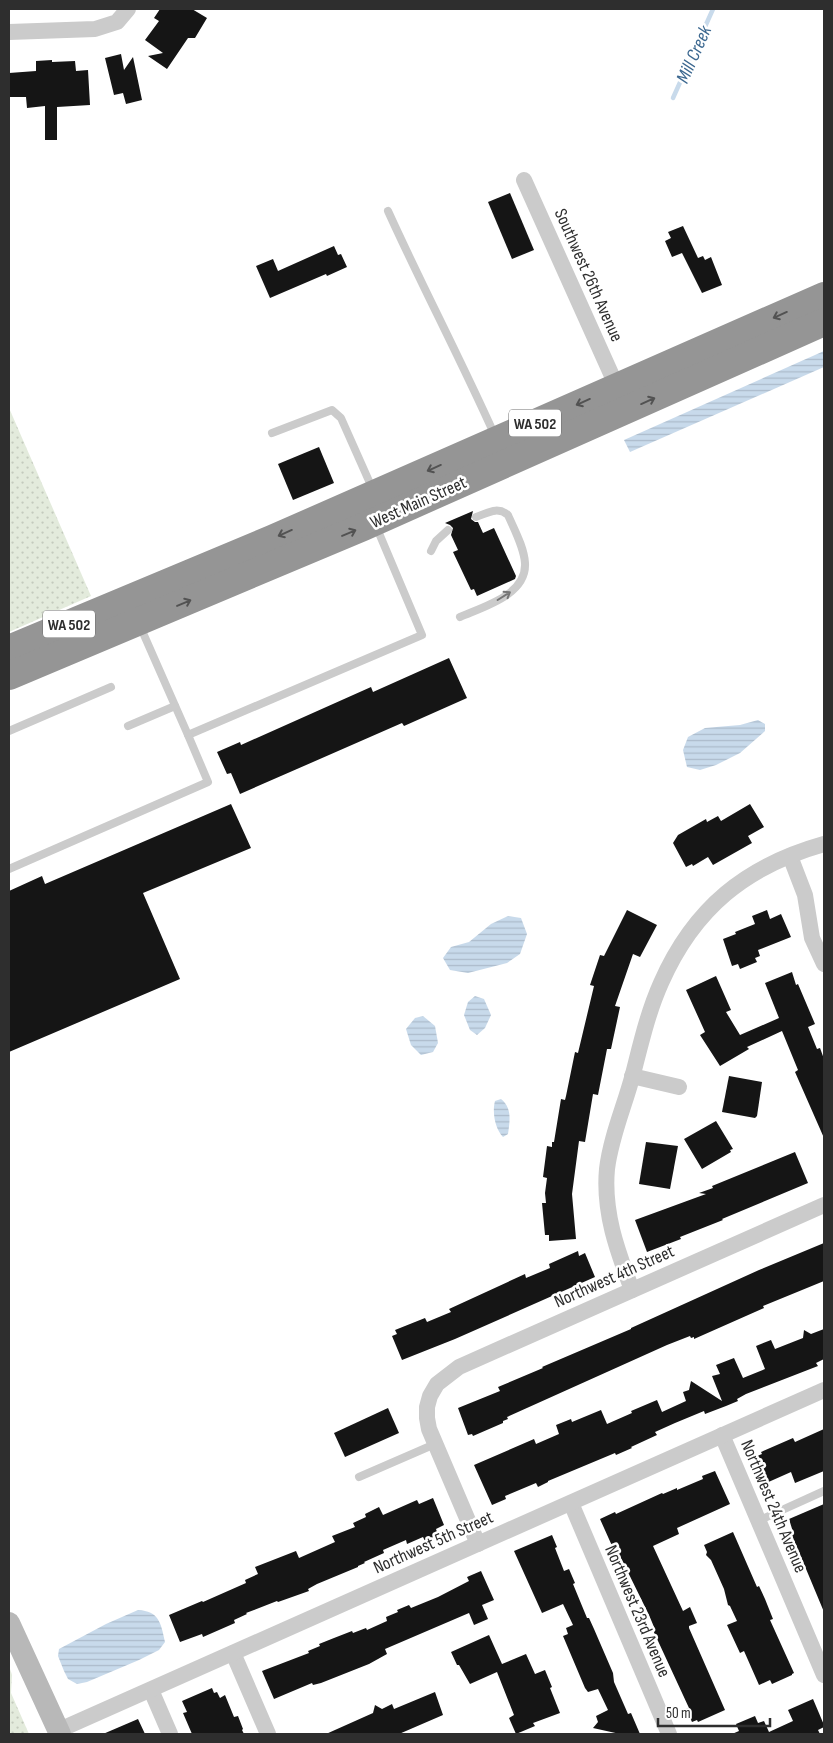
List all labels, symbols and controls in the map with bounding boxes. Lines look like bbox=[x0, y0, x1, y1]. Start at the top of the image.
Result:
water label: Mill Creek bbox=[672, 22, 718, 87]
street label: Southwest 26th Avenue bbox=[550, 205, 627, 345]
one-way arrow bbox=[773, 311, 788, 321]
one-way arrow bbox=[640, 395, 655, 405]
one-way arrow bbox=[576, 398, 591, 408]
road number: WA 502 bbox=[509, 409, 561, 436]
one-way arrow bbox=[427, 463, 442, 473]
street label: West Main Street bbox=[367, 472, 470, 533]
one-way arrow bbox=[341, 527, 356, 537]
one-way arrow bbox=[278, 528, 293, 538]
one-way arrow bbox=[497, 591, 511, 601]
one-way arrow bbox=[176, 598, 191, 607]
road number: WA 502 bbox=[43, 610, 95, 638]
street label: Northwest 4th Street bbox=[551, 1240, 678, 1312]
street label: Northwest 24th Avenue bbox=[736, 1437, 811, 1576]
street label: Northwest 5th Street bbox=[370, 1507, 497, 1578]
street label: Northwest 23rd Avenue bbox=[600, 1542, 675, 1680]
scale bar bbox=[658, 1696, 770, 1728]
text: 50 m bbox=[666, 1704, 691, 1723]

